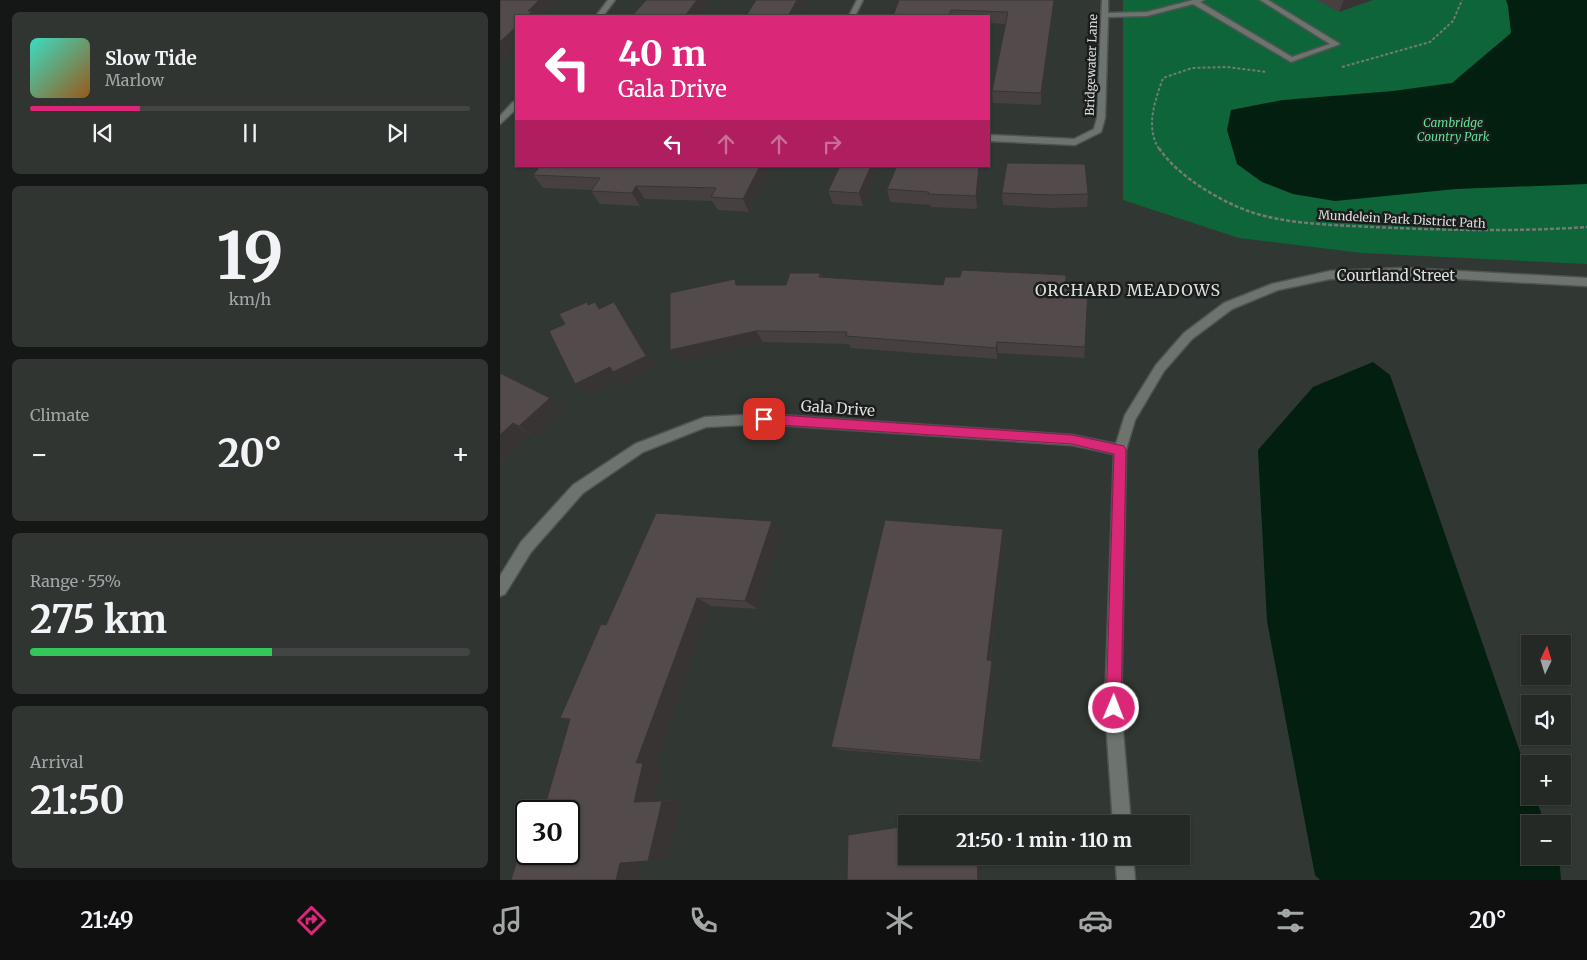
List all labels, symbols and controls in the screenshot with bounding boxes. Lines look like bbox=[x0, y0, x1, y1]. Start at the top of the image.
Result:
street label: Bridgewater Lane bbox=[1082, 14, 1100, 116]
text: 40 m bbox=[618, 32, 706, 76]
icon: left bbox=[535, 35, 600, 100]
text: Slow Tide bbox=[105, 46, 197, 70]
text: Marlow bbox=[105, 70, 164, 90]
text: Gala Drive bbox=[618, 75, 727, 103]
park label: Cambridge Country Park bbox=[1417, 115, 1490, 144]
icon: previous bbox=[89, 119, 117, 147]
icon: pause bbox=[236, 119, 264, 147]
icon: next bbox=[383, 119, 411, 147]
icon: left bbox=[659, 130, 687, 158]
icon: ahead bbox=[712, 130, 740, 158]
icon: ahead bbox=[765, 130, 793, 158]
icon: right bbox=[818, 130, 846, 158]
street label: Mundelein Park District Path bbox=[1318, 207, 1486, 231]
text: 19 bbox=[216, 215, 284, 297]
street label: Courtland Street bbox=[1337, 266, 1455, 285]
district label: ORCHARD MEADOWS bbox=[1035, 280, 1221, 300]
text: km/h bbox=[229, 289, 271, 309]
street label: Gala Drive bbox=[800, 396, 876, 420]
pin bbox=[743, 398, 785, 440]
text: Climate bbox=[30, 405, 89, 425]
icon: arrive bbox=[750, 405, 778, 433]
text: 20° bbox=[218, 430, 282, 477]
text: − bbox=[30, 436, 49, 472]
text: + bbox=[451, 436, 470, 472]
text: Range · 55% bbox=[30, 571, 121, 591]
text: 275 km bbox=[30, 596, 167, 643]
north arrow bbox=[1521, 635, 1571, 685]
map controls bbox=[1521, 635, 1571, 865]
position arrow bbox=[1087, 681, 1139, 733]
button: sound bbox=[1521, 695, 1571, 745]
text: Arrival bbox=[30, 752, 83, 772]
button: + bbox=[1521, 755, 1571, 805]
text: 21:50 bbox=[30, 777, 125, 824]
speed limit sign: 30 bbox=[515, 800, 580, 865]
button: − bbox=[1521, 815, 1571, 865]
text: 21:50 · 1 min · 110 m bbox=[956, 828, 1132, 852]
icon: directions bbox=[294, 903, 329, 938]
icon: music bbox=[490, 903, 525, 938]
icon: phone bbox=[686, 903, 721, 938]
icon: climate bbox=[882, 903, 917, 938]
icon: car bbox=[1078, 903, 1113, 938]
icon: filters bbox=[1273, 903, 1308, 938]
text: 21:49 bbox=[80, 906, 134, 934]
text: 20° bbox=[1469, 906, 1507, 934]

